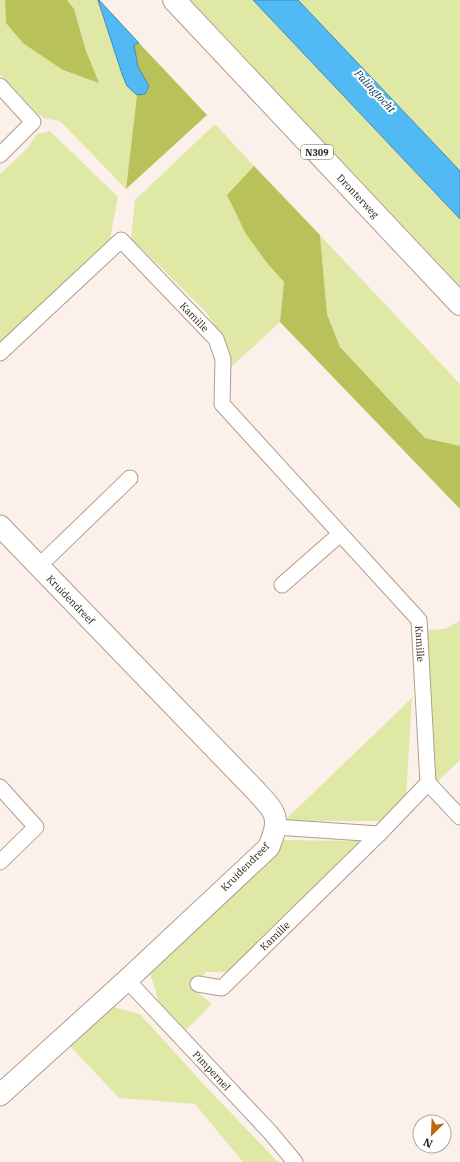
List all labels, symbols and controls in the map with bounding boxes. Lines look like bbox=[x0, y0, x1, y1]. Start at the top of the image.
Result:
water label: Palingtocht bbox=[351, 66, 399, 116]
road number: N309 bbox=[301, 145, 333, 159]
street label: Dronterweg bbox=[335, 171, 383, 221]
street label: Kamille bbox=[177, 299, 212, 334]
street label: Kruidendreef bbox=[44, 572, 98, 627]
street label: Kamille bbox=[413, 625, 428, 662]
street label: Kruidendreef bbox=[218, 840, 272, 894]
street label: Kamille bbox=[257, 919, 293, 953]
street label: Pimpernel bbox=[190, 1048, 234, 1093]
north arrow bbox=[412, 1114, 452, 1154]
text: N bbox=[421, 1135, 435, 1151]

